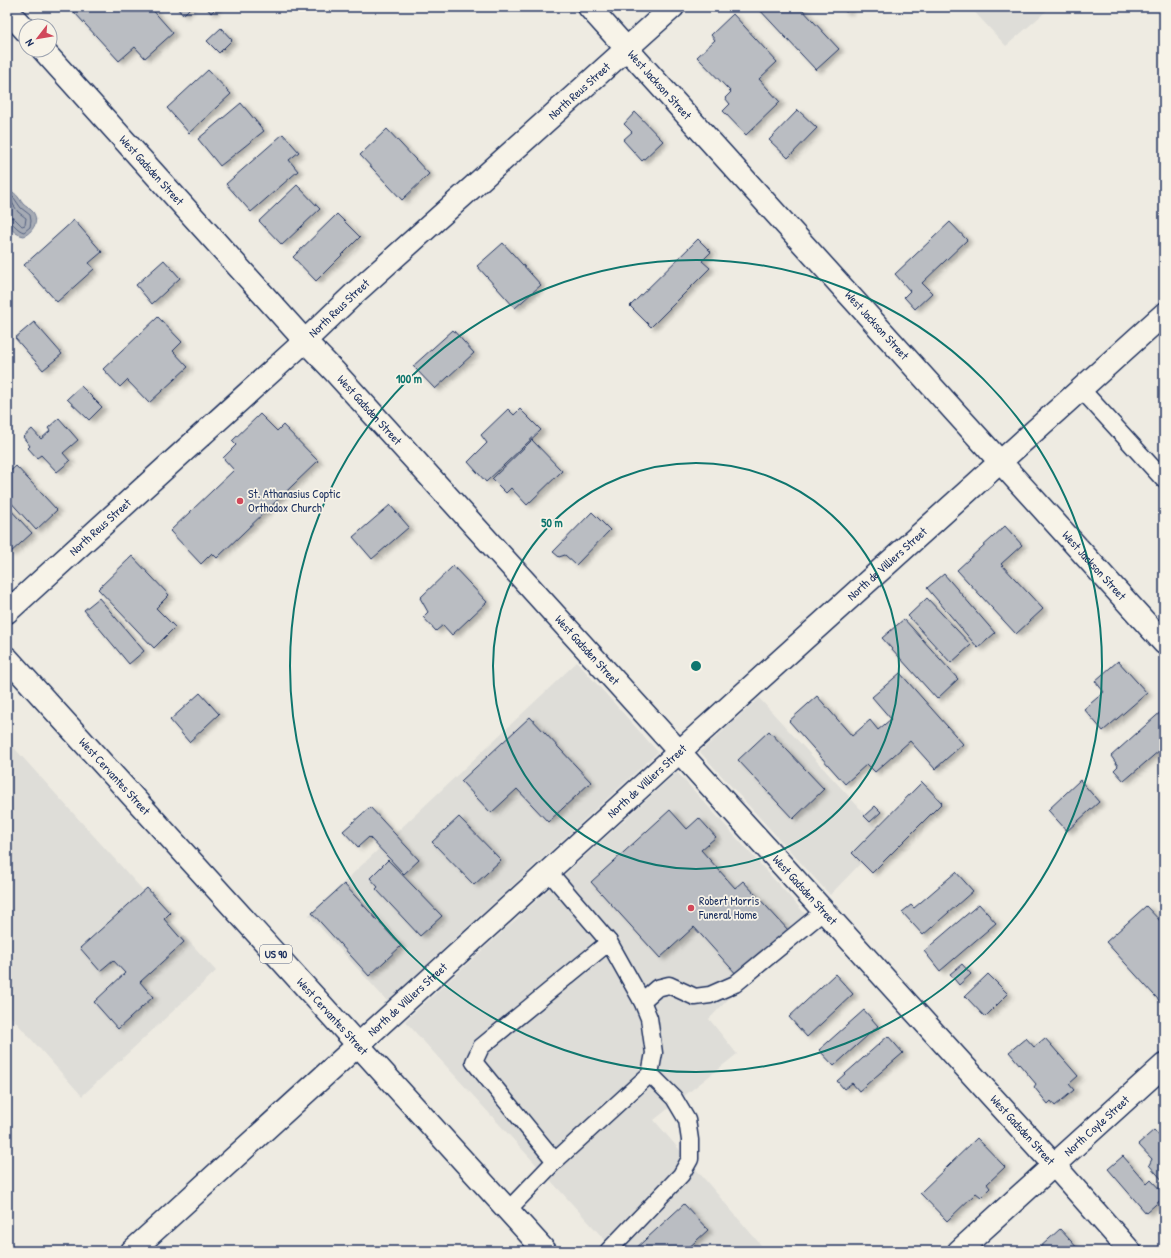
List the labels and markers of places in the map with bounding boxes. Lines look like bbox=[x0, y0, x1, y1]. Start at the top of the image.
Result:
place label: St. Athanasius Coptic Orthodox Church bbox=[248, 485, 341, 516]
marker: St. Athanasius Coptic Orthodox Church bbox=[235, 496, 245, 506]
centre of rings bbox=[689, 659, 703, 673]
place label: Robert Morris Funeral Home bbox=[698, 892, 759, 923]
marker: Robert Morris Funeral Home bbox=[686, 903, 696, 913]

